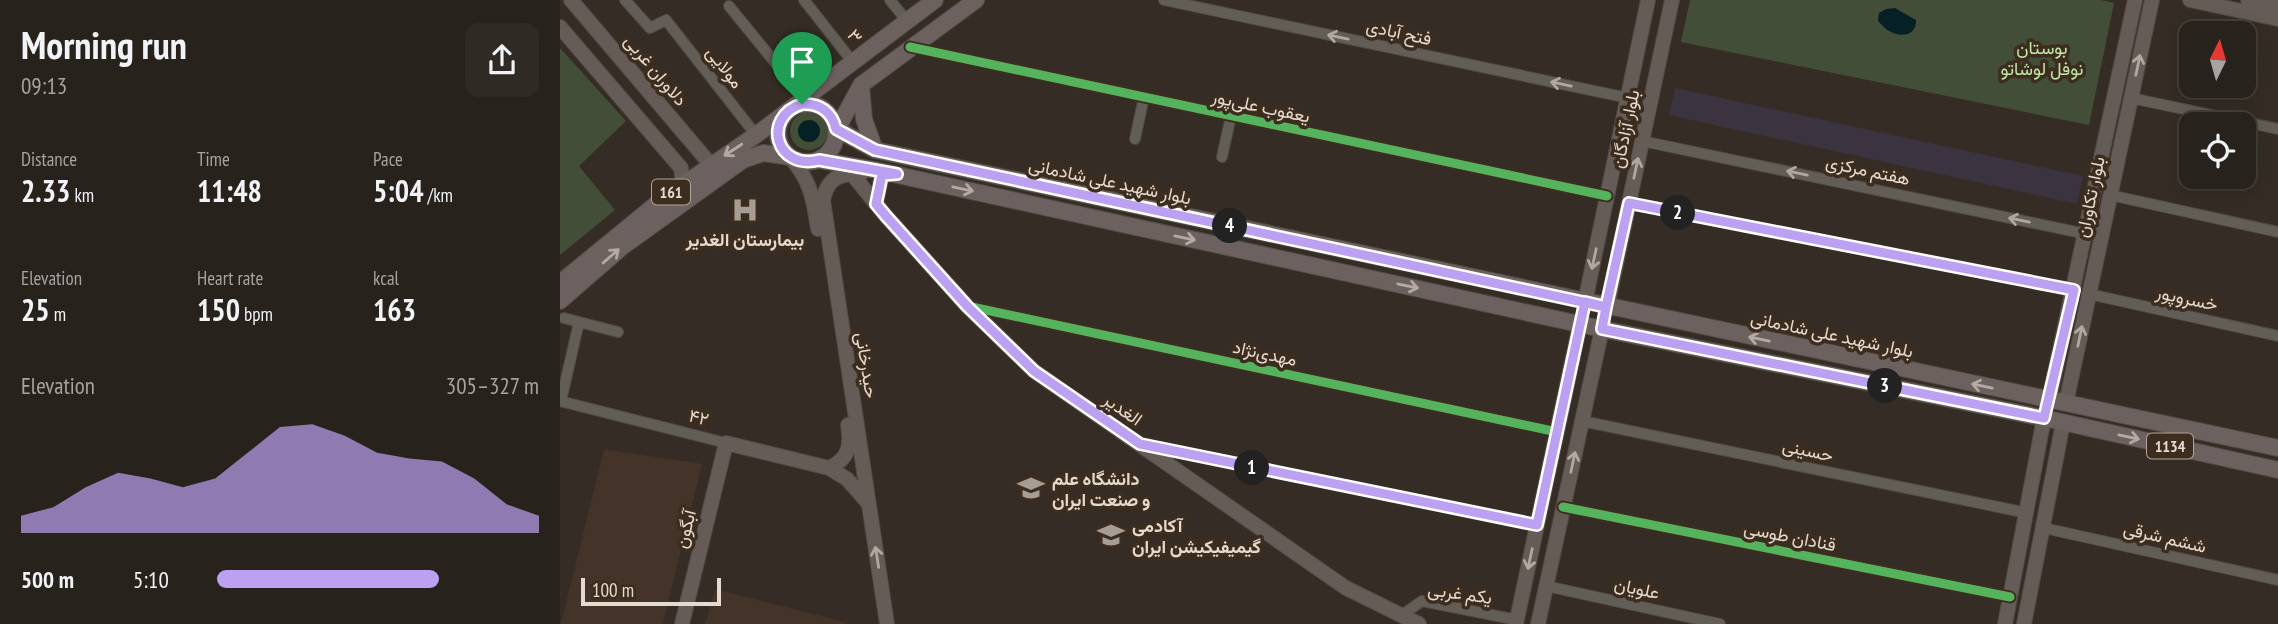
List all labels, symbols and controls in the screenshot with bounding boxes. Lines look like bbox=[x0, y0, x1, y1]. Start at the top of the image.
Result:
street label: فتح آبادی bbox=[1364, 14, 1434, 51]
text: Morning run bbox=[21, 20, 187, 69]
north arrow bbox=[2179, 21, 2256, 98]
map controls bbox=[2179, 21, 2256, 189]
button: share bbox=[465, 23, 539, 97]
street label: ۳ bbox=[842, 24, 868, 48]
street label: دلاوران غربی bbox=[619, 29, 693, 111]
one-way arrow bbox=[1327, 29, 1350, 43]
pin bbox=[772, 32, 832, 104]
park label: بوستان نوفل لوشاتو bbox=[2001, 36, 2083, 80]
street label: مولایی bbox=[701, 41, 749, 93]
icon: arrive bbox=[783, 43, 821, 81]
one-way arrow bbox=[2131, 54, 2145, 77]
text: 09:13 bbox=[21, 71, 67, 100]
one-way arrow bbox=[1550, 76, 1573, 90]
street label: یعقوب علی‌پور bbox=[1209, 84, 1312, 129]
street label: بلوار آزادگان bbox=[1605, 88, 1645, 170]
button: locate bbox=[2179, 112, 2256, 189]
one-way arrow bbox=[724, 143, 743, 157]
text: Distance bbox=[21, 147, 77, 171]
text: Time bbox=[197, 147, 230, 171]
text: Pace bbox=[373, 147, 403, 171]
street label: هفتم مرکزی bbox=[1824, 150, 1912, 191]
street label: بلوار شهید علی شادمانی bbox=[1027, 153, 1193, 209]
street label: بلوار تکاوران bbox=[2070, 154, 2110, 240]
one-way arrow bbox=[1630, 157, 1644, 180]
one-way arrow bbox=[1786, 166, 1809, 180]
text: 2.33 bbox=[21, 171, 70, 210]
text: 11:48 bbox=[197, 171, 262, 210]
text: 5:04 bbox=[373, 171, 424, 210]
road number: 161 bbox=[652, 180, 690, 204]
text: km bbox=[70, 183, 94, 207]
text: /km bbox=[424, 183, 453, 207]
one-way arrow bbox=[951, 183, 974, 196]
hospital icon: بیمارستان الغدیر bbox=[730, 195, 760, 225]
pin: 2 bbox=[1660, 196, 1696, 230]
text: 2 bbox=[1673, 200, 1682, 224]
pin: 4 bbox=[1212, 208, 1248, 244]
text: 4 bbox=[1225, 213, 1234, 237]
one-way arrow bbox=[2008, 213, 2031, 227]
place label: بیمارستان الغدیر bbox=[685, 228, 804, 251]
one-way arrow bbox=[1173, 231, 1196, 245]
one-way arrow bbox=[1586, 247, 1600, 270]
one-way arrow bbox=[602, 249, 620, 265]
text: Elevation bbox=[21, 266, 82, 290]
text: Heart rate bbox=[197, 266, 263, 290]
text: kcal bbox=[373, 266, 399, 290]
one-way arrow bbox=[1396, 280, 1419, 294]
street label: خسروپور bbox=[2153, 280, 2220, 317]
text: 25 bbox=[21, 290, 50, 329]
text: 150 bbox=[197, 290, 240, 329]
text: 163 bbox=[373, 290, 416, 329]
text: m bbox=[50, 302, 66, 326]
text: bpm bbox=[240, 302, 273, 326]
street label: بلوار شهید علی شادمانی bbox=[1749, 306, 1915, 362]
one-way arrow bbox=[2074, 325, 2088, 348]
street label: حیدرخانی bbox=[850, 330, 884, 400]
one-way arrow bbox=[1748, 331, 1771, 345]
street label: مهدی‌نژاد bbox=[1231, 335, 1299, 371]
pin: 3 bbox=[1868, 368, 1902, 404]
text: Elevation bbox=[21, 371, 95, 400]
text: 305–327 m bbox=[446, 371, 539, 400]
text: 3 bbox=[1880, 373, 1889, 397]
one-way arrow bbox=[1971, 378, 1994, 392]
street label: الغدیر bbox=[1098, 387, 1147, 431]
street label: ۴۲ bbox=[687, 403, 711, 431]
one-way arrow bbox=[2117, 431, 2140, 445]
street label: حسینی bbox=[1780, 433, 1836, 467]
road number: 1134 bbox=[2147, 434, 2193, 458]
pin: 1 bbox=[1234, 450, 1270, 486]
one-way arrow bbox=[1567, 451, 1581, 474]
text: 1 bbox=[1247, 455, 1256, 479]
place label: دانشگاه علم و صنعت ایران bbox=[1052, 467, 1150, 511]
school or university icon: دانشگاه علم و صنعت ایران bbox=[1016, 473, 1046, 503]
street label: آبگون bbox=[669, 506, 701, 551]
place label: آکادمی گیمیفیکیشن ایران bbox=[1132, 514, 1261, 558]
street label: قنادان طوسی bbox=[1742, 516, 1838, 556]
street label: ششم شرقی bbox=[2121, 516, 2209, 559]
school or university icon: آکادمی گیمیفیکیشن ایران bbox=[1096, 520, 1126, 550]
one-way arrow bbox=[870, 546, 883, 568]
one-way arrow bbox=[1523, 547, 1537, 570]
text: 500 m bbox=[21, 565, 74, 594]
text: 5:10 bbox=[133, 565, 169, 594]
street label: علویان bbox=[1612, 572, 1662, 604]
scale bar bbox=[581, 575, 721, 607]
street label: یکم غربی bbox=[1426, 577, 1494, 610]
text: 100 m bbox=[592, 578, 634, 602]

